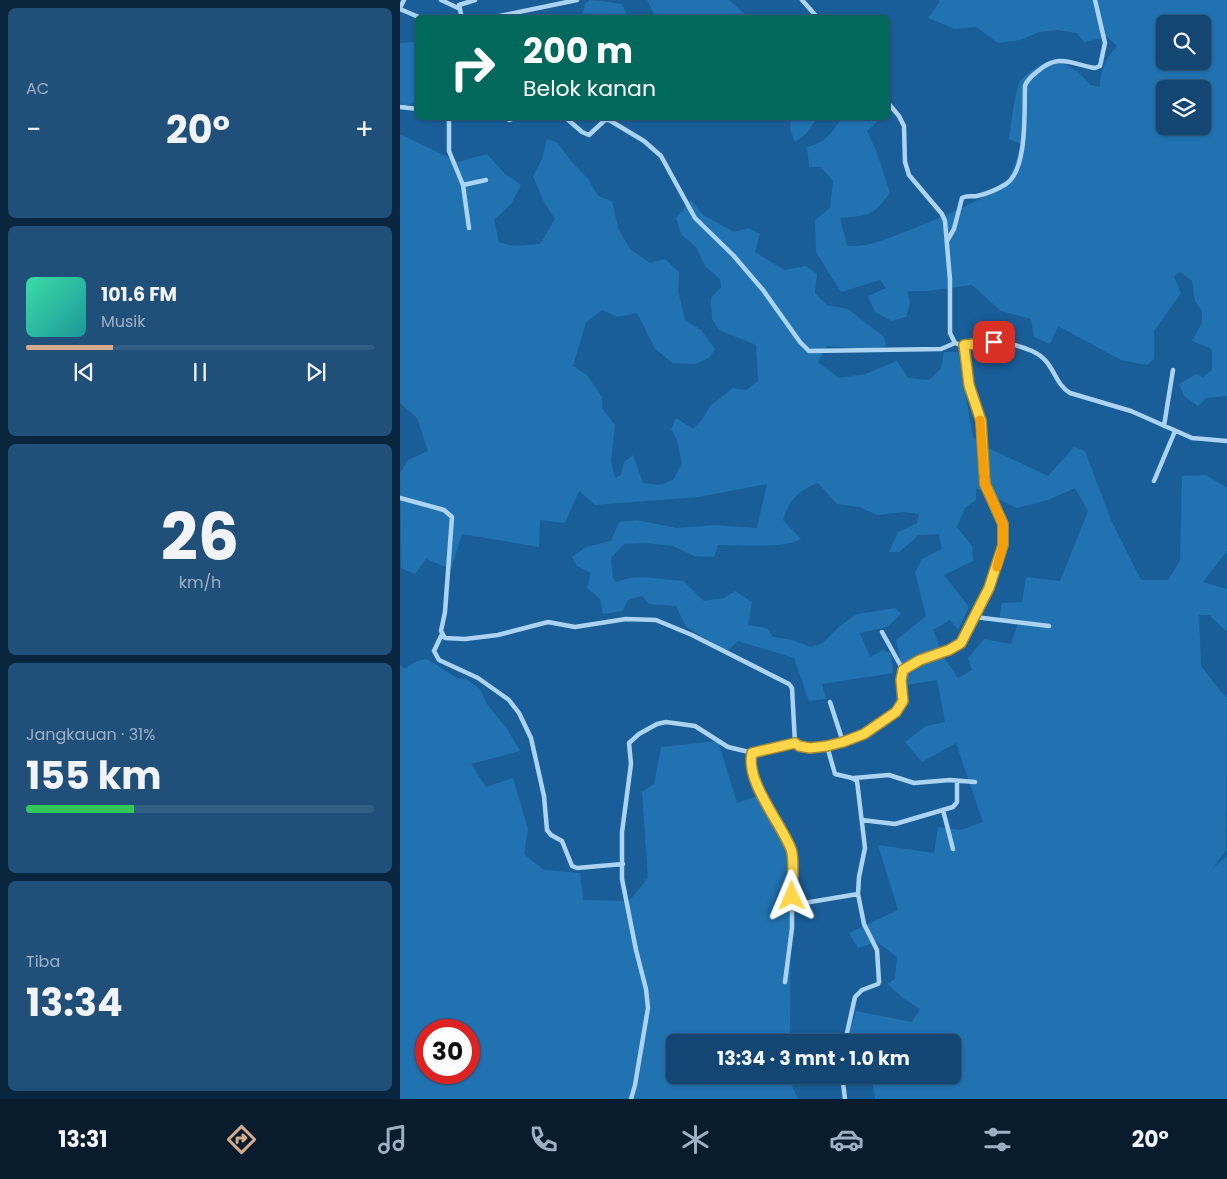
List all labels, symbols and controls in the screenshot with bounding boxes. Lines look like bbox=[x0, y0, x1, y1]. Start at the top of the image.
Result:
map controls bbox=[1156, 15, 1211, 135]
button: search bbox=[1156, 15, 1211, 70]
text: 200 m bbox=[523, 26, 633, 75]
icon: right bbox=[440, 35, 505, 100]
text: Belok kanan bbox=[523, 73, 656, 104]
text: AC bbox=[26, 77, 49, 100]
button: layers bbox=[1156, 80, 1211, 135]
text: 20° bbox=[166, 103, 230, 156]
text: − bbox=[26, 110, 41, 149]
text: + bbox=[355, 110, 374, 149]
text: 101.6 FM bbox=[101, 281, 177, 308]
text: Musik bbox=[101, 310, 146, 333]
pin bbox=[973, 321, 1015, 363]
icon: arrive bbox=[980, 328, 1008, 356]
icon: previous bbox=[70, 358, 98, 386]
icon: pause bbox=[186, 358, 214, 386]
icon: next bbox=[302, 358, 330, 386]
text: 26 bbox=[161, 492, 239, 583]
text: km/h bbox=[179, 571, 221, 594]
text: Jangkauan · 31% bbox=[26, 723, 155, 746]
text: 155 km bbox=[26, 749, 161, 802]
position arrow bbox=[765, 869, 817, 921]
text: Tiba bbox=[26, 950, 60, 973]
text: 13:34 bbox=[26, 976, 123, 1029]
speed limit sign: 30 bbox=[415, 1019, 480, 1084]
text: 13:34 · 3 mnt · 1.0 km bbox=[717, 1045, 910, 1072]
icon: directions bbox=[224, 1122, 259, 1157]
icon: music bbox=[375, 1122, 410, 1157]
icon: phone bbox=[526, 1122, 561, 1157]
icon: climate bbox=[678, 1122, 713, 1157]
icon: car bbox=[829, 1122, 864, 1157]
icon: filters bbox=[980, 1122, 1015, 1157]
text: 13:31 bbox=[58, 1124, 108, 1155]
text: 20° bbox=[1132, 1124, 1169, 1155]

